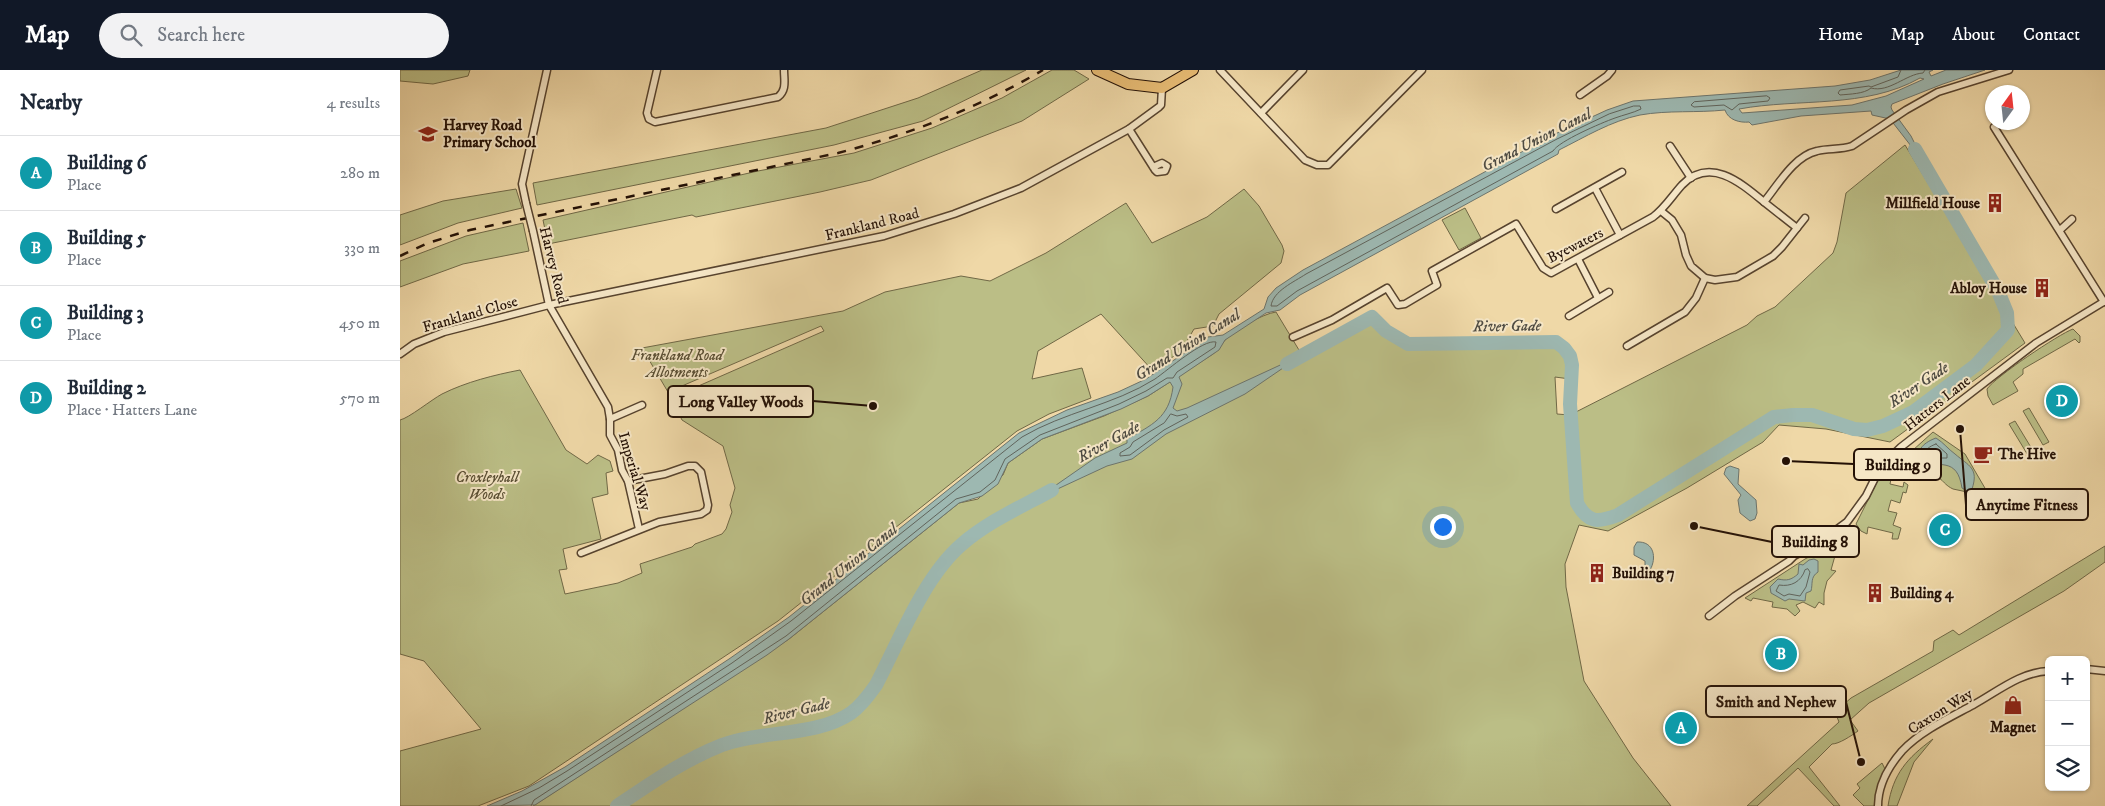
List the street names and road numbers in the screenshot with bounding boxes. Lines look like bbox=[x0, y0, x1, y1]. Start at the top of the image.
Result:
street label: Frankland Road bbox=[823, 204, 922, 245]
street label: Byewaters bbox=[1544, 223, 1606, 268]
street label: Harvey Road bbox=[535, 225, 572, 306]
street label: Frankland Close bbox=[420, 292, 520, 337]
street label: Hatters Lane bbox=[1900, 371, 1975, 435]
street label: Imperial Way bbox=[614, 430, 656, 513]
street label: Caxton Way bbox=[1904, 684, 1977, 739]

